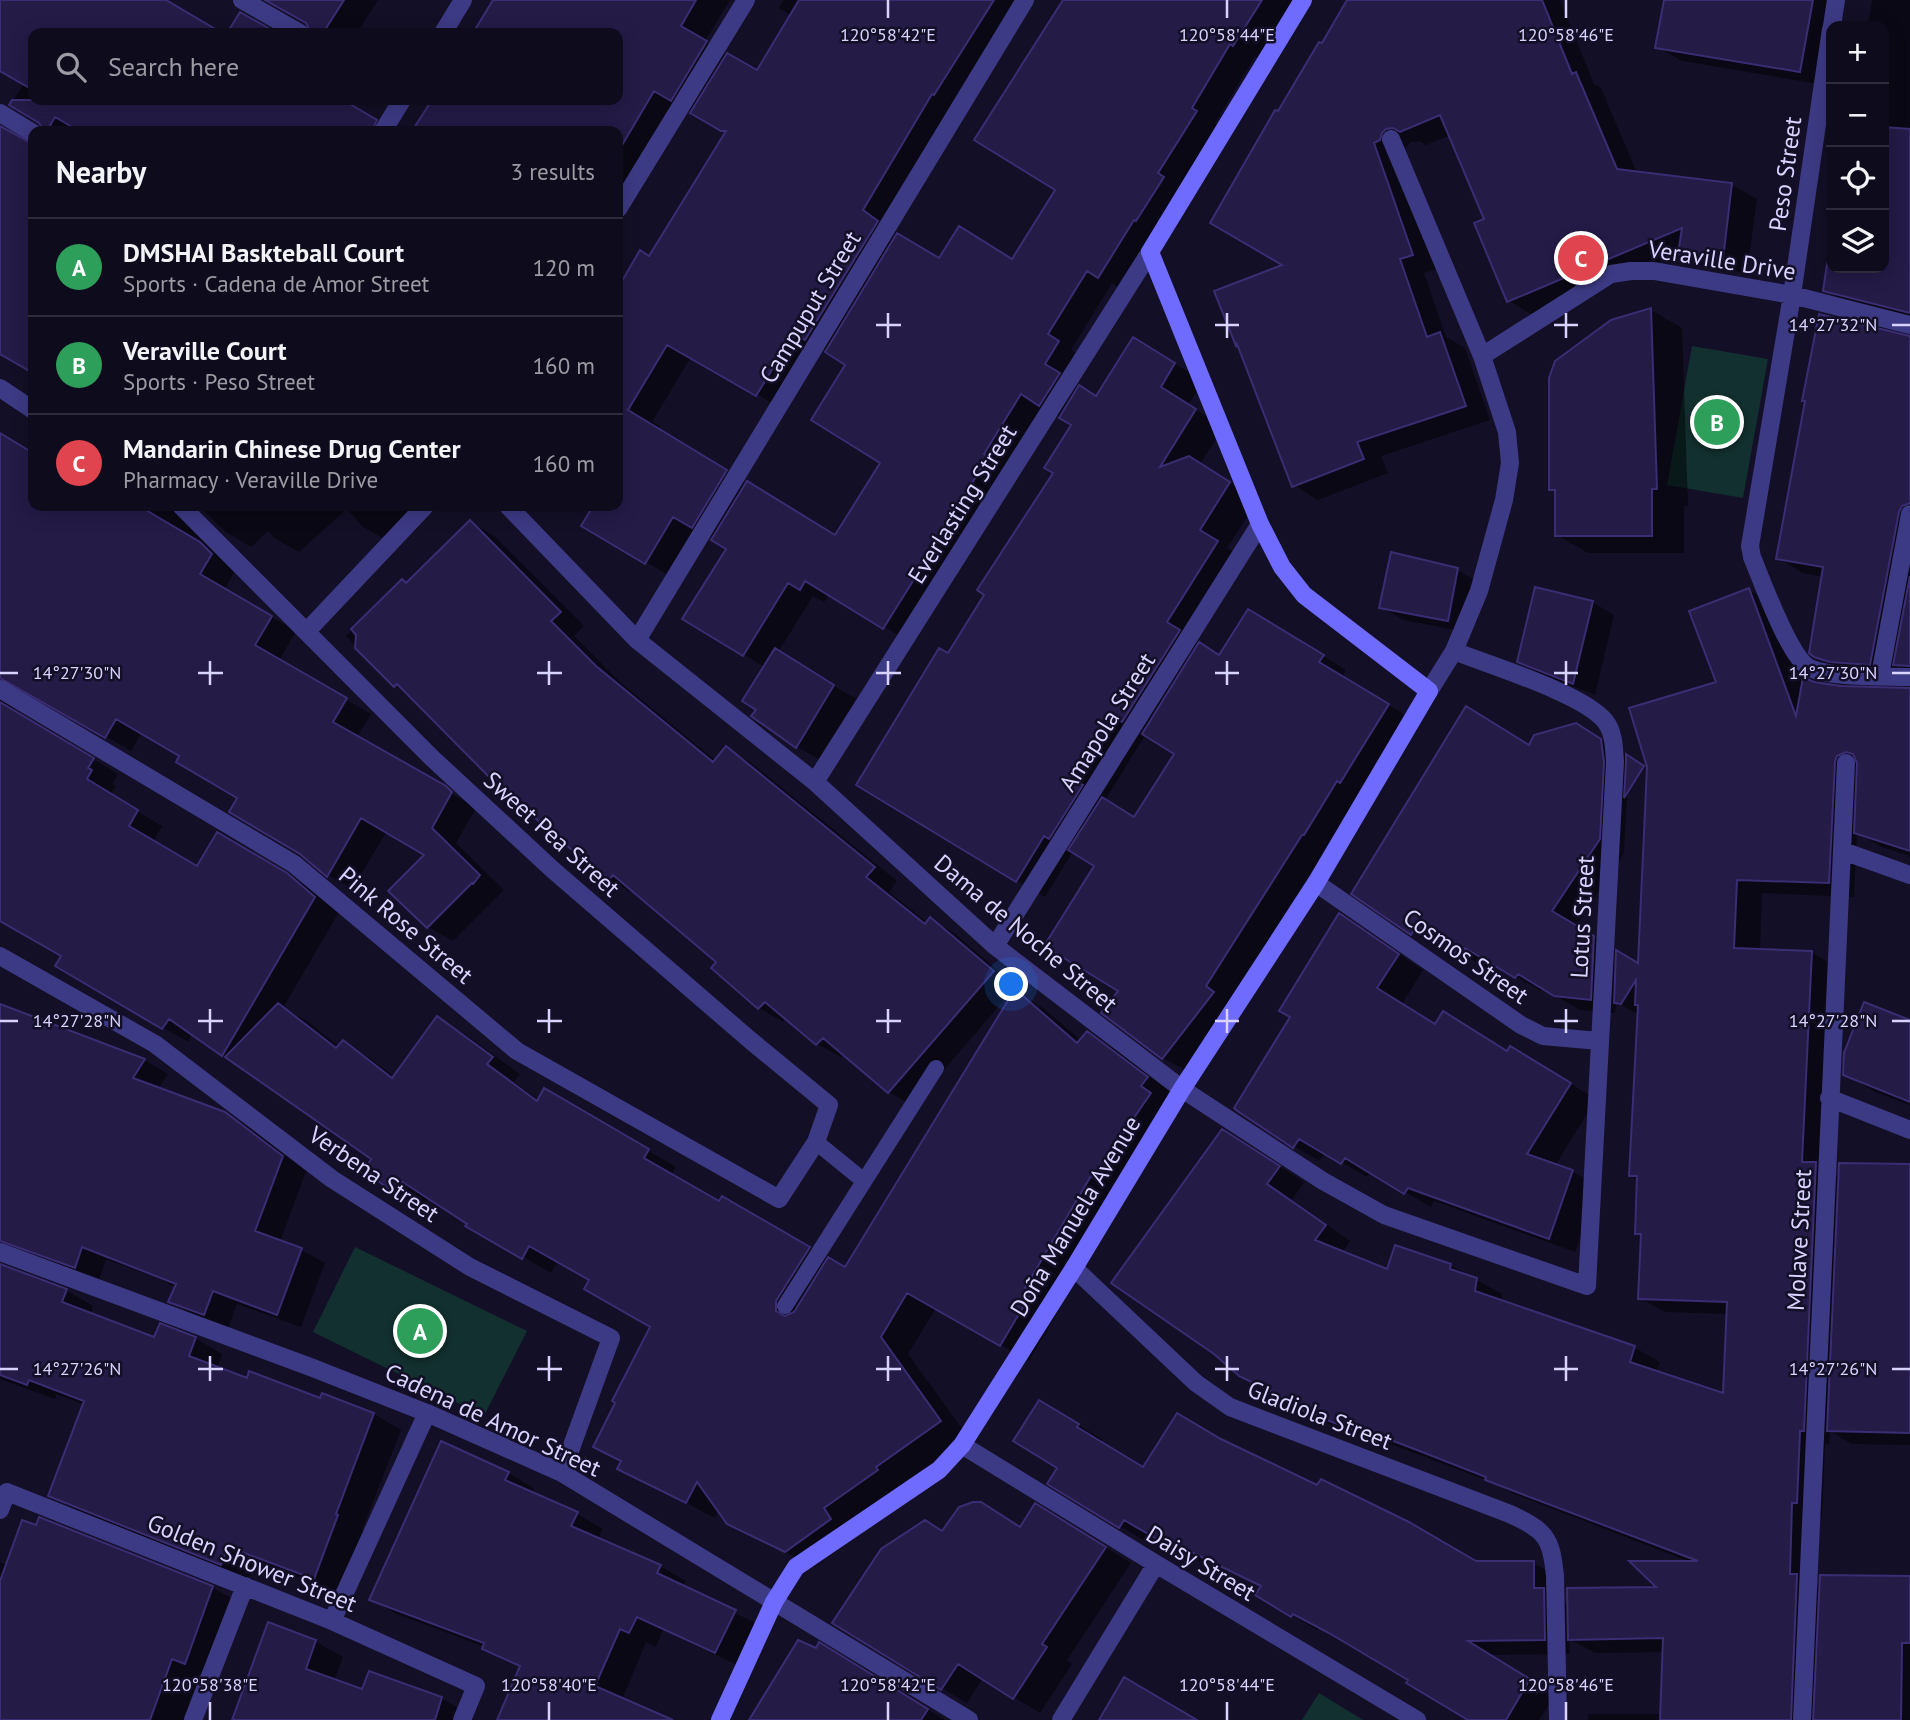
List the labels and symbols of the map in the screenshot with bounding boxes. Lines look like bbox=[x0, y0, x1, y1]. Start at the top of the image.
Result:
text: 120°58'42"E bbox=[840, 23, 936, 46]
text: 120°58'44"E bbox=[1179, 23, 1275, 46]
text: 120°58'46"E bbox=[1518, 23, 1614, 46]
street label: Peso Street bbox=[1762, 115, 1808, 233]
street label: Campuput Street bbox=[752, 225, 868, 389]
pin: C bbox=[1558, 232, 1604, 284]
street label: Veraville Drive bbox=[1645, 233, 1798, 287]
text: 14°27'32"N bbox=[1789, 313, 1877, 336]
pin: B bbox=[1694, 396, 1740, 448]
street label: Everlasting Street bbox=[901, 419, 1023, 589]
street label: Amapola Street bbox=[1052, 647, 1162, 797]
text: 14°27'30"N bbox=[33, 661, 121, 684]
text: 14°27'30"N bbox=[1789, 661, 1877, 684]
street label: Sweet Pea Street bbox=[477, 765, 627, 903]
street label: Dama de Noche Street bbox=[928, 847, 1124, 1019]
street label: Lotus Street bbox=[1563, 855, 1601, 979]
street label: Pink Rose Street bbox=[332, 860, 480, 990]
street label: Cosmos Street bbox=[1397, 901, 1535, 1011]
your location bbox=[994, 967, 1028, 1001]
text: 14°27'28"N bbox=[33, 1009, 121, 1032]
text: 14°27'28"N bbox=[1789, 1009, 1877, 1032]
street label: Doña Manuela Avenue bbox=[1003, 1110, 1147, 1322]
street label: Verbena Street bbox=[302, 1119, 445, 1229]
street label: Molave Street bbox=[1780, 1168, 1818, 1312]
pin: A bbox=[397, 1305, 443, 1357]
street label: Cadena de Amor Street bbox=[380, 1356, 606, 1484]
text: 14°27'26"N bbox=[33, 1357, 121, 1380]
text: 14°27'26"N bbox=[1789, 1357, 1877, 1380]
street label: Gladiola Street bbox=[1243, 1373, 1397, 1457]
street label: Golden Shower Street bbox=[143, 1507, 361, 1619]
street label: Daisy Street bbox=[1141, 1518, 1261, 1608]
text: 120°58'38"E bbox=[162, 1673, 258, 1696]
text: 120°58'40"E bbox=[501, 1673, 597, 1696]
text: 120°58'42"E bbox=[840, 1673, 936, 1696]
text: 120°58'44"E bbox=[1179, 1673, 1275, 1696]
text: 120°58'46"E bbox=[1518, 1673, 1614, 1696]

